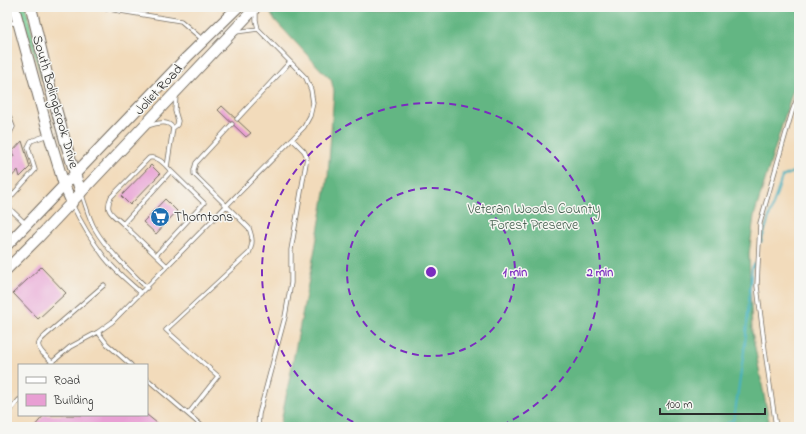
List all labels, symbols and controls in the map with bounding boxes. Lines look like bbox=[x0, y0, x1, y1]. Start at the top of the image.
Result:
street label: South Bolingbrook Drive bbox=[25, 33, 84, 172]
street label: Joliet Road bbox=[130, 60, 188, 120]
park label: Veteran Woods County Forest Preserve bbox=[467, 199, 600, 236]
supermarket icon: Thorntons bbox=[149, 206, 171, 228]
place label: Thorntons bbox=[174, 207, 233, 228]
text: 1 min bbox=[503, 264, 527, 282]
text: 2 min bbox=[586, 264, 613, 282]
centre of rings bbox=[424, 265, 438, 279]
legend bbox=[18, 364, 148, 416]
text: Road bbox=[54, 372, 80, 390]
scale bar bbox=[660, 390, 765, 416]
text: Building bbox=[53, 392, 93, 411]
text: 100 m bbox=[666, 396, 693, 414]

